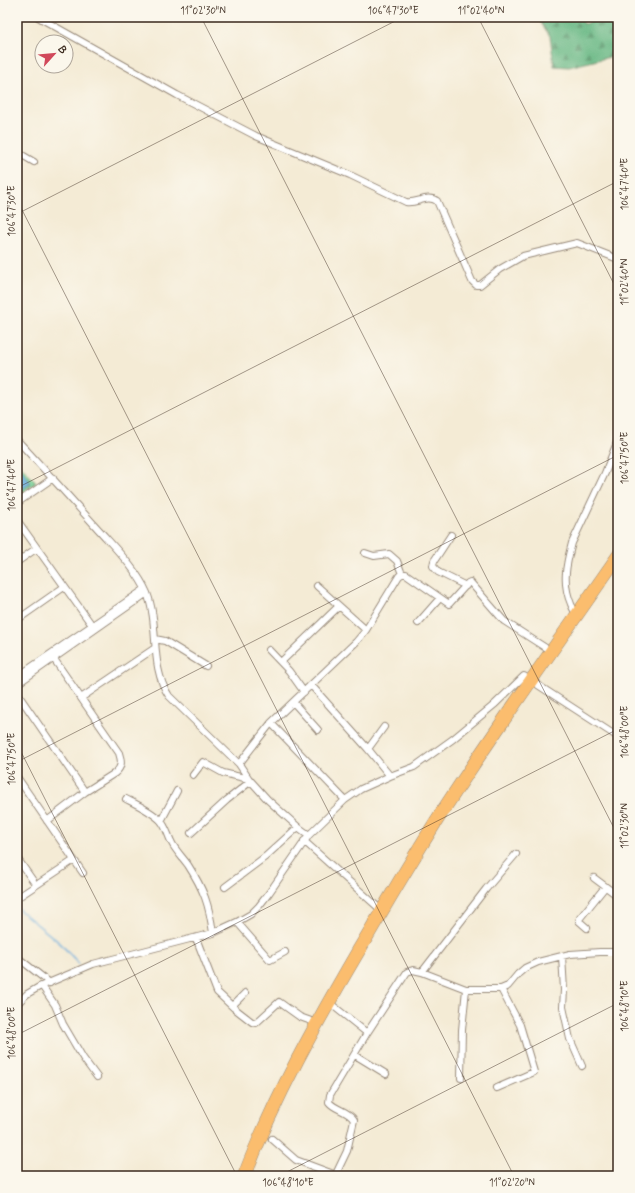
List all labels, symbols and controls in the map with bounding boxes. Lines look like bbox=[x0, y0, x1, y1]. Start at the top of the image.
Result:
text: 11°02'30"N bbox=[180, 4, 226, 18]
text: 106°47'30"E bbox=[368, 4, 419, 18]
text: 11°02'40"N bbox=[458, 4, 505, 18]
north arrow bbox=[34, 34, 74, 74]
text: B bbox=[54, 44, 70, 56]
text: 106°47'40"E bbox=[618, 158, 632, 210]
text: 106°47'30"E bbox=[5, 185, 19, 236]
text: 11°02'40"N bbox=[618, 258, 632, 305]
text: 106°47'50"E bbox=[618, 432, 632, 484]
text: 106°47'40"E bbox=[5, 459, 19, 511]
text: 106°48'00"E bbox=[618, 706, 632, 758]
text: 106°47'50"E bbox=[5, 733, 19, 785]
text: 11°02'30"N bbox=[618, 803, 632, 849]
text: 106°48'10"E bbox=[618, 980, 632, 1032]
text: 106°48'00"E bbox=[5, 1007, 19, 1059]
text: 106°48'10"E bbox=[262, 1176, 314, 1190]
text: 11°02'20"N bbox=[489, 1176, 535, 1190]

